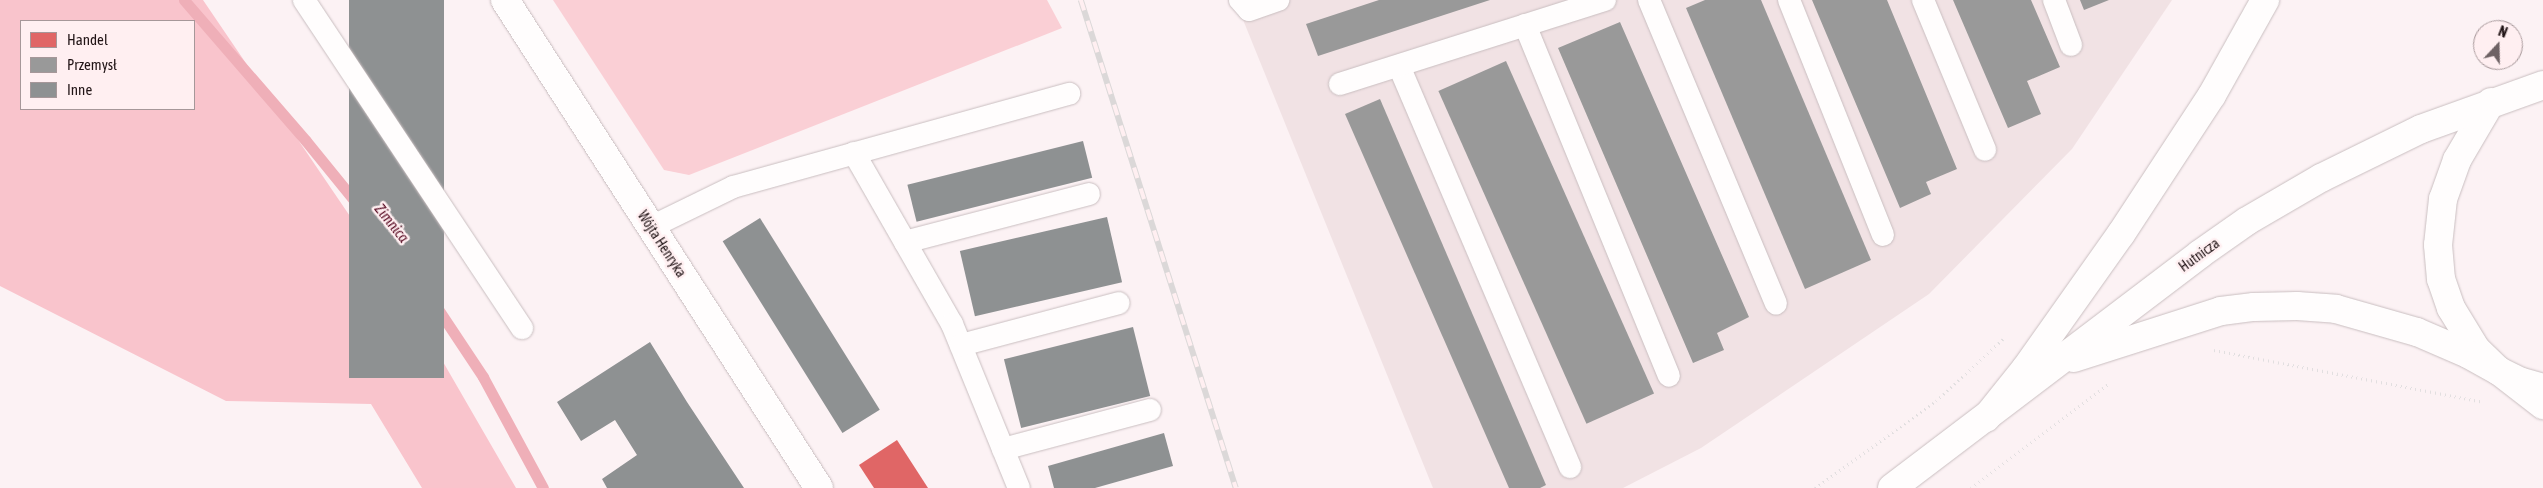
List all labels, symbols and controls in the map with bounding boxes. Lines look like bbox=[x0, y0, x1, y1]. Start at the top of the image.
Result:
legend bbox=[20, 20, 195, 110]
north arrow bbox=[2473, 20, 2523, 70]
text: N bbox=[2496, 23, 2510, 41]
text: Handel bbox=[67, 31, 108, 48]
text: Przemysł bbox=[67, 56, 117, 73]
text: Inne bbox=[67, 81, 92, 98]
water label: Zimnica bbox=[371, 200, 413, 246]
street label: Wójta Henryka bbox=[634, 208, 690, 280]
street label: Hutnicza bbox=[2176, 235, 2222, 275]

